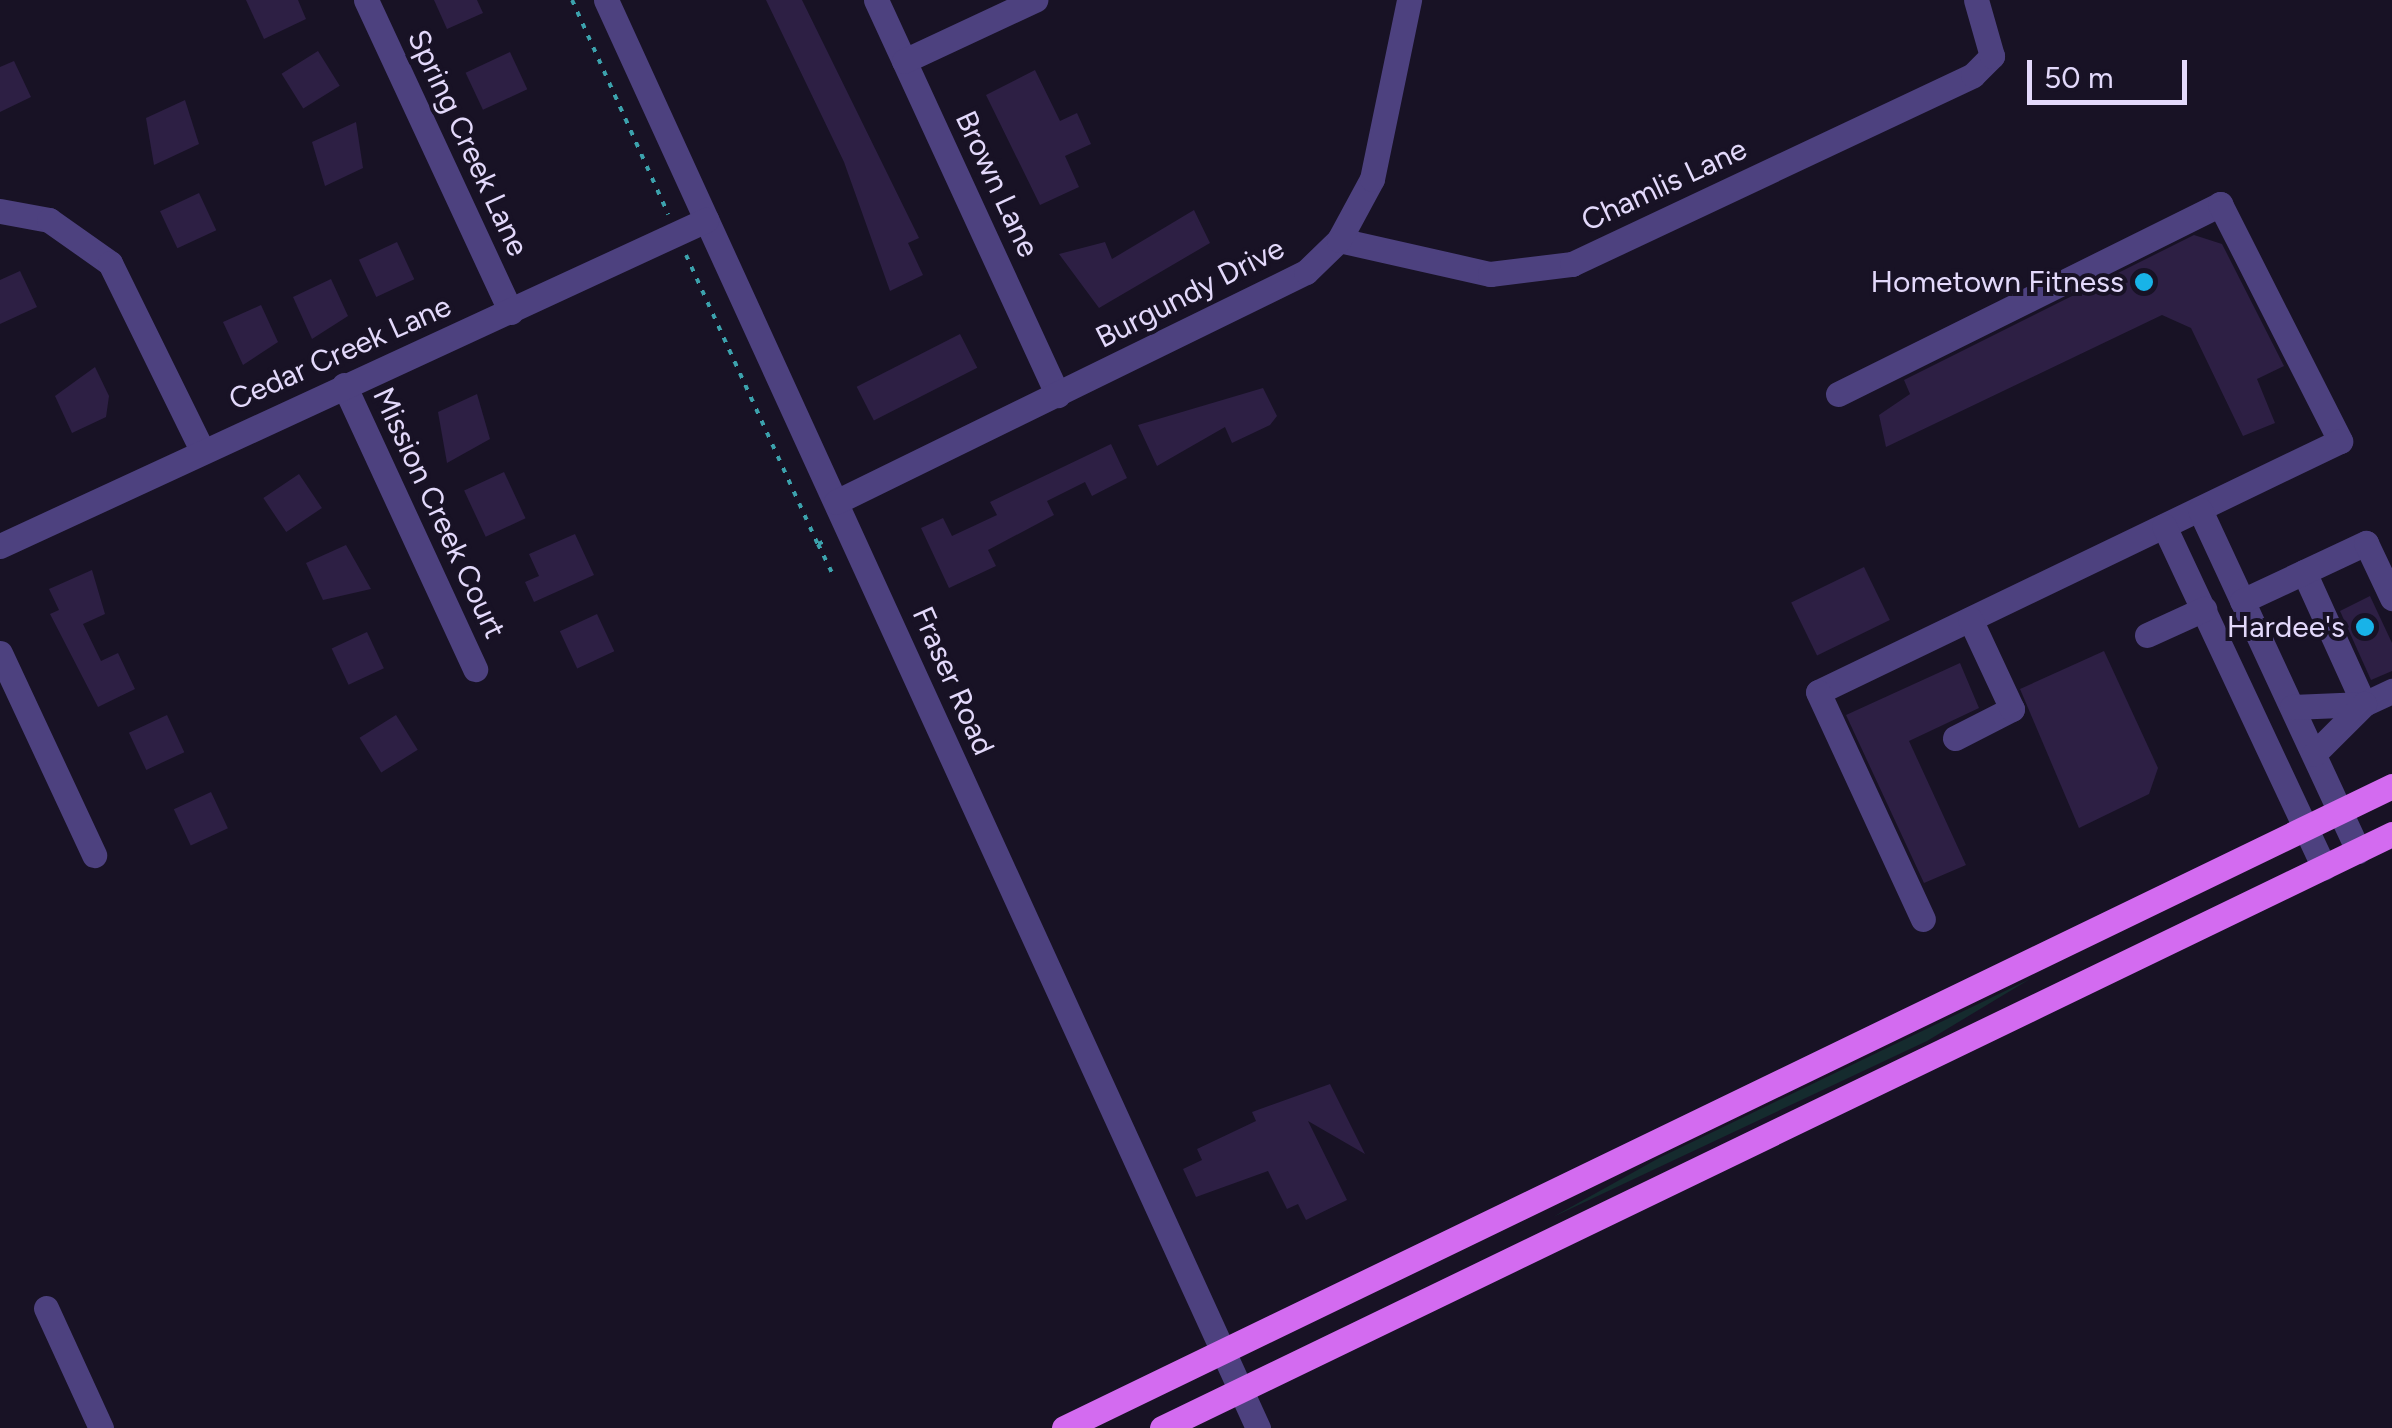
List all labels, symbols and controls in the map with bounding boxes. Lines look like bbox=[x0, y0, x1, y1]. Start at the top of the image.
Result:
street label: Spring Creek Lane bbox=[400, 24, 536, 262]
scale bar bbox=[2032, 40, 2192, 102]
text: 50 m bbox=[2044, 59, 2113, 96]
street label: Brown Lane bbox=[947, 105, 1047, 263]
street label: Chamlis Lane bbox=[1576, 131, 1752, 239]
street label: Burgundy Drive bbox=[1090, 230, 1290, 356]
place label: Hometown Fitness bbox=[1871, 264, 2124, 300]
marker: Hometown Fitness bbox=[2133, 271, 2155, 293]
street label: Cedar Creek Lane bbox=[224, 288, 456, 418]
street label: Mission Creek Court bbox=[365, 382, 513, 644]
street label: Fraser Road bbox=[904, 601, 1002, 761]
place label: Hardee's bbox=[2227, 609, 2345, 645]
marker: Hardee's bbox=[2354, 616, 2376, 638]

